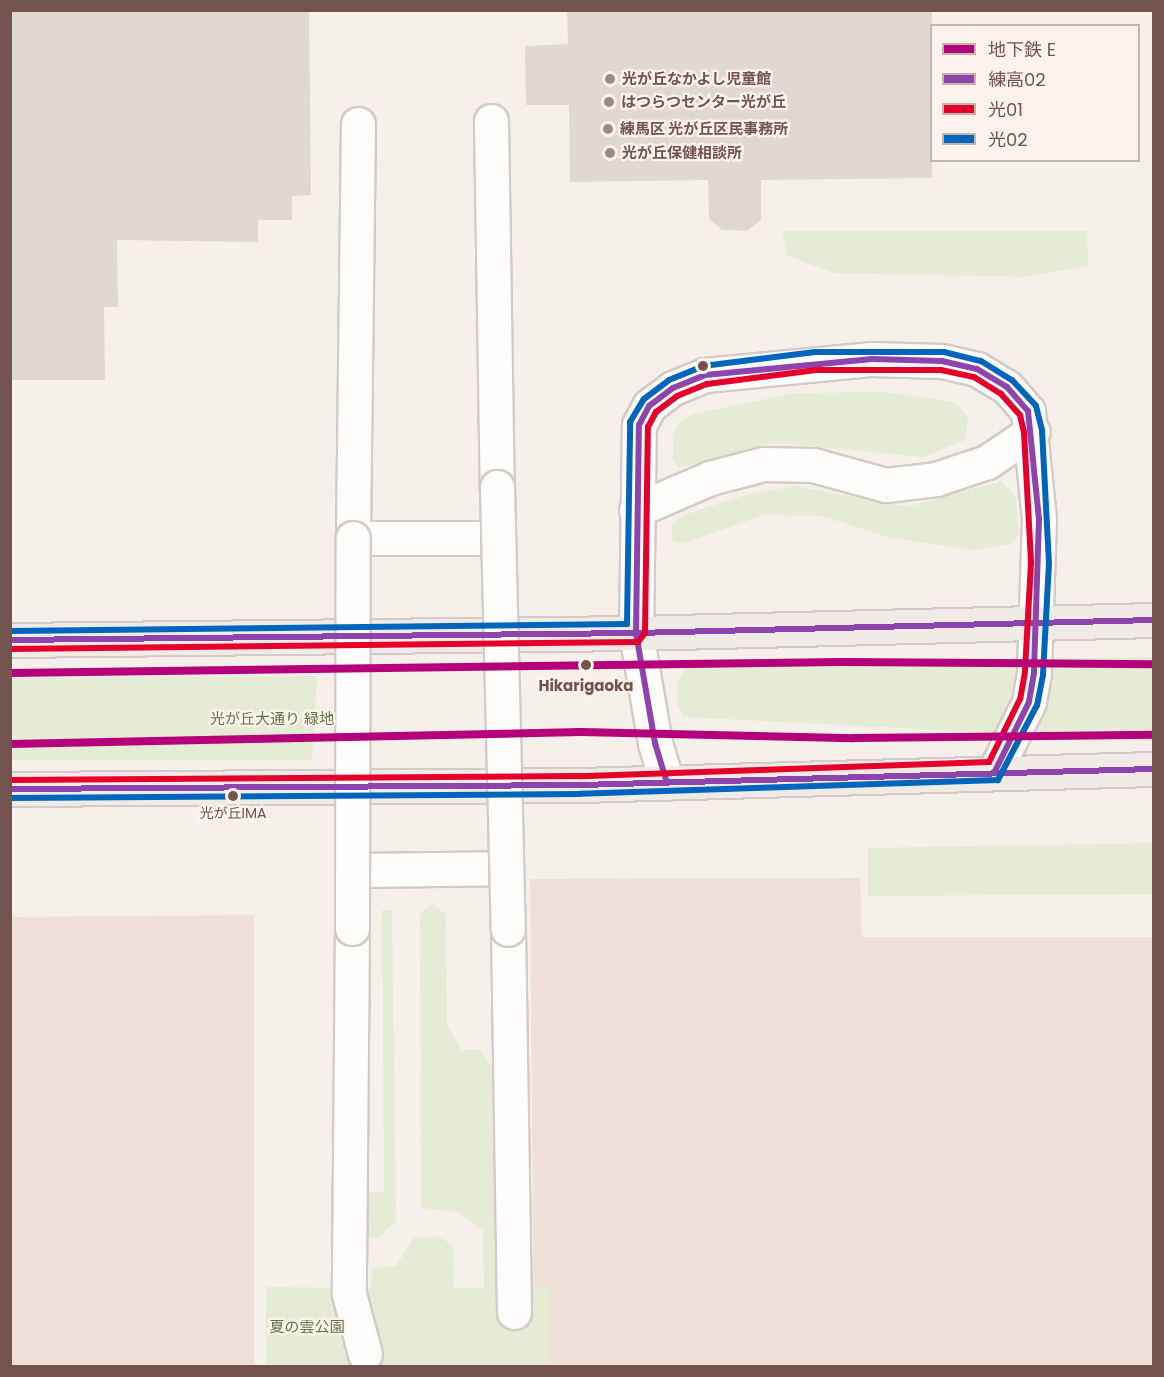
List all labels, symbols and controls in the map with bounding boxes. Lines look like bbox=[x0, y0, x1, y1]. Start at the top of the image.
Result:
legend bbox=[930, 24, 1140, 162]
text: 地下鉄 E bbox=[988, 37, 1056, 62]
text: 練高02 bbox=[988, 67, 1046, 92]
place label: 光が丘なかよし児童館 bbox=[622, 70, 772, 88]
marker: 光が丘なかよし児童館 bbox=[603, 72, 617, 86]
place label: はつらつセンター光が丘 bbox=[621, 93, 786, 111]
marker: はつらつセンター光が丘 bbox=[602, 95, 616, 109]
text: 光01 bbox=[988, 97, 1023, 122]
place label: 練馬区 光が丘区民事務所 bbox=[620, 120, 788, 138]
marker: 練馬区 光が丘区民事務所 bbox=[601, 122, 615, 136]
text: 光02 bbox=[988, 127, 1028, 152]
place label: 光が丘保健相談所 bbox=[622, 144, 742, 162]
marker: 光が丘保健相談所 bbox=[603, 146, 617, 160]
unlabelled marker bbox=[697, 360, 709, 372]
marker: Hikarigaoka bbox=[577, 656, 595, 674]
place label: Hikarigaoka bbox=[538, 677, 634, 695]
park label: 光が丘大通り 緑地 bbox=[210, 710, 334, 728]
marker: 光が丘IMA bbox=[227, 790, 239, 802]
place label: 光が丘IMA bbox=[200, 805, 266, 821]
park label: 夏の雲公園 bbox=[270, 1318, 344, 1336]

